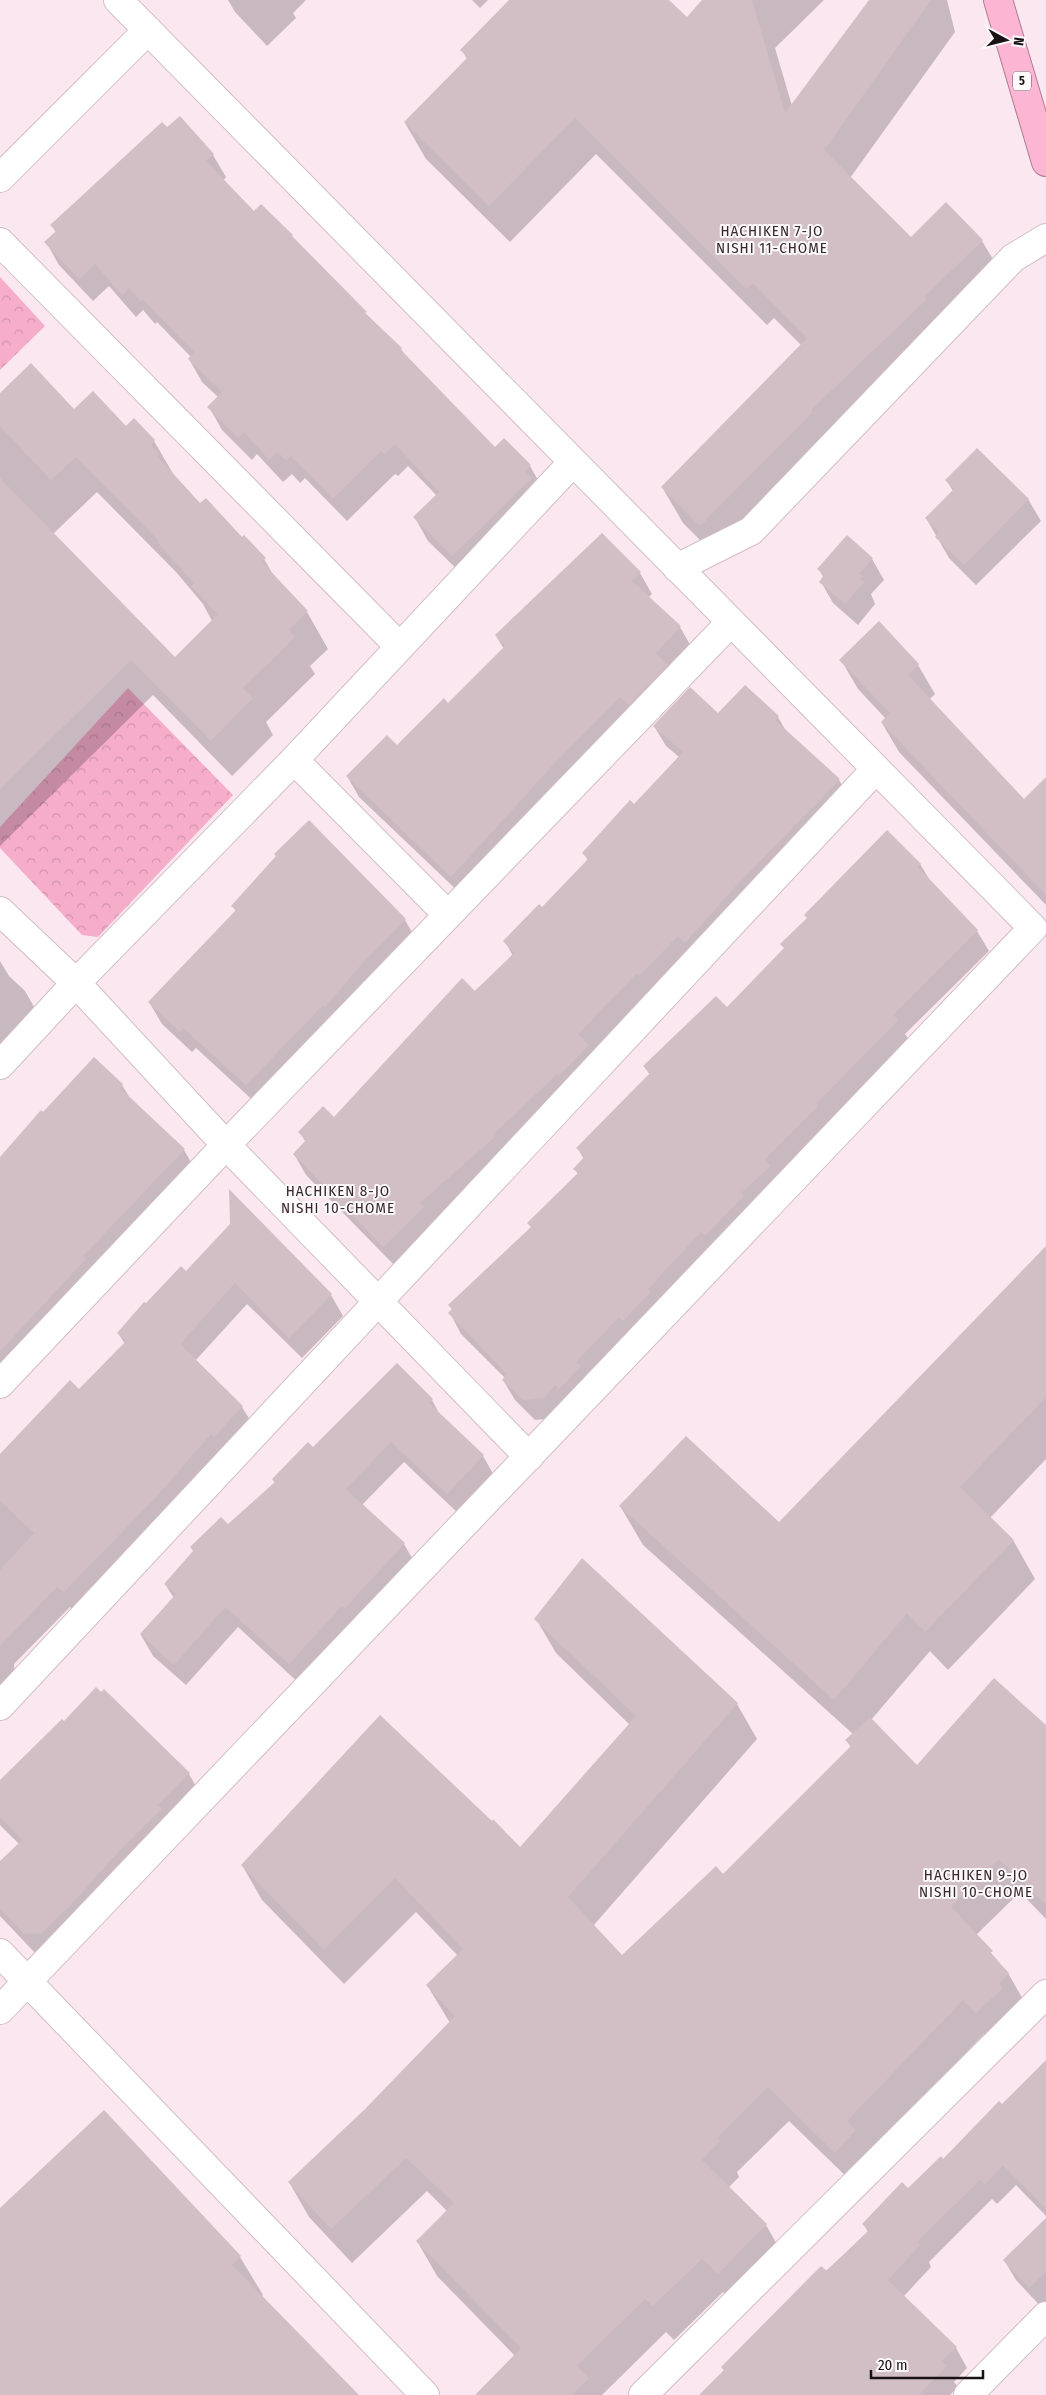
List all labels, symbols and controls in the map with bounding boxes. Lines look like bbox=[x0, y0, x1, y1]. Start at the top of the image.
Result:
north arrow bbox=[981, 15, 1031, 65]
text: N bbox=[1009, 36, 1027, 47]
road number: 5 bbox=[1013, 72, 1031, 90]
district label: HACHIKEN 7-JO NISHI 11-CHOME bbox=[716, 222, 828, 257]
district label: HACHIKEN 8-JO NISHI 10-CHOME bbox=[281, 1182, 395, 1217]
district label: HACHIKEN 9-JO NISHI 10-CHOME bbox=[919, 1866, 1033, 1901]
scale bar bbox=[871, 2348, 984, 2380]
text: 20 m bbox=[878, 2356, 908, 2374]

